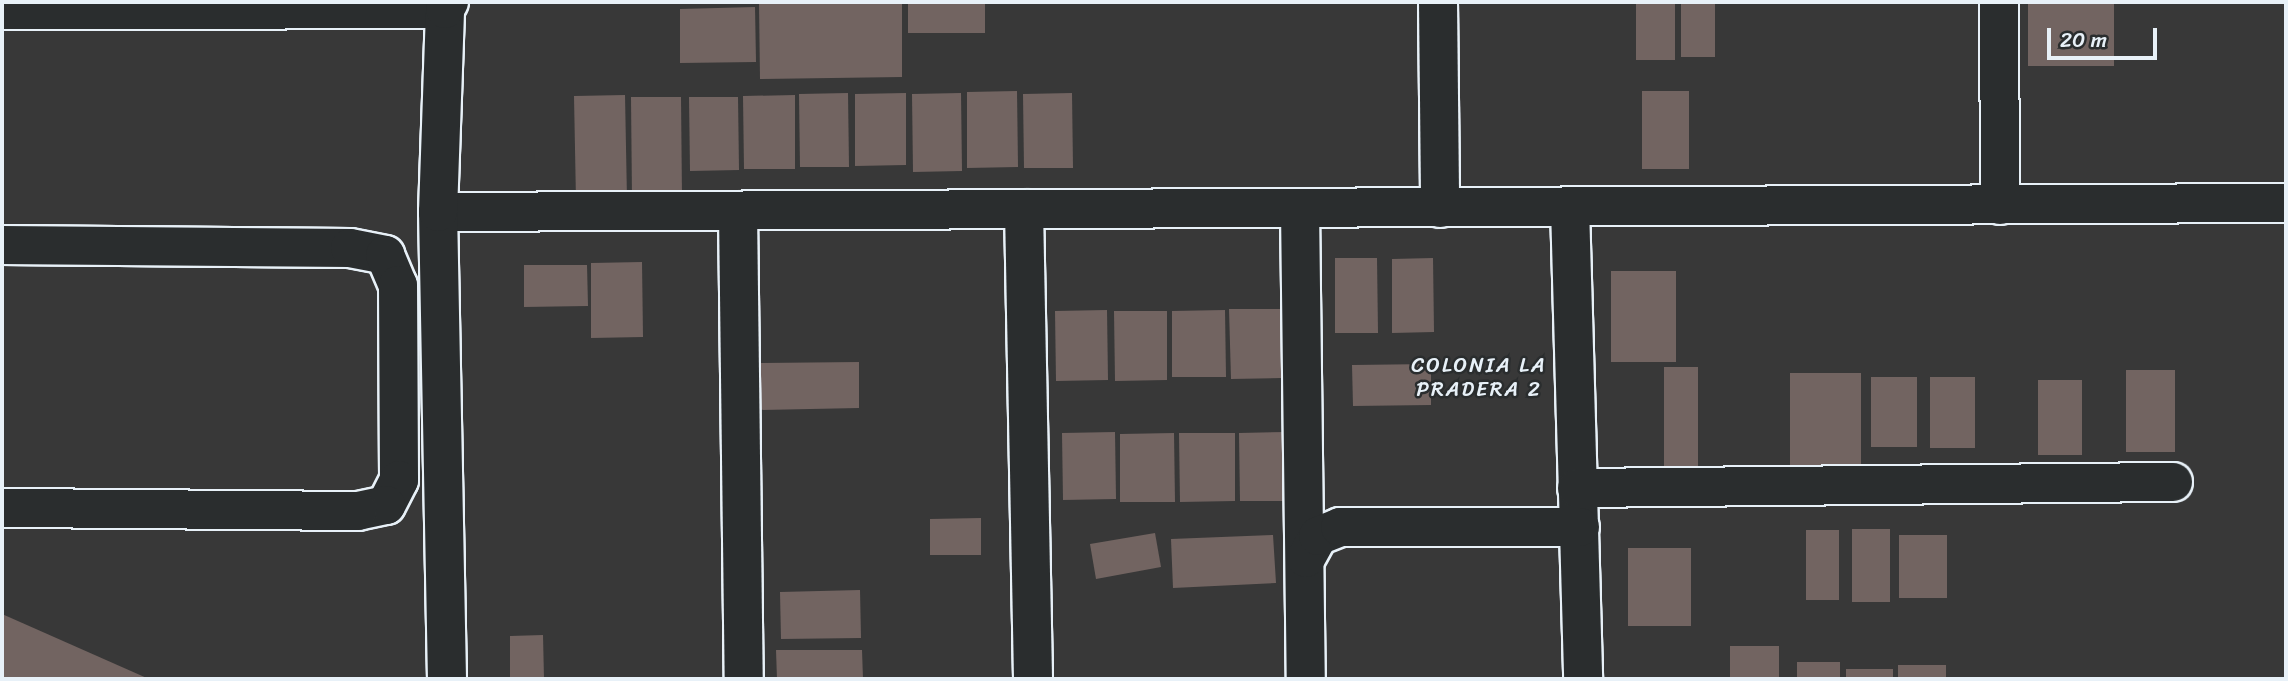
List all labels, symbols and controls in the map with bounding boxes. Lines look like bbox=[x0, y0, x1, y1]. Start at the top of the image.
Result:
scale bar bbox=[2050, 14, 2160, 58]
text: 20 m bbox=[2060, 21, 2107, 59]
district label: COLONIA LA PRADERA 2 bbox=[1413, 352, 1545, 402]

